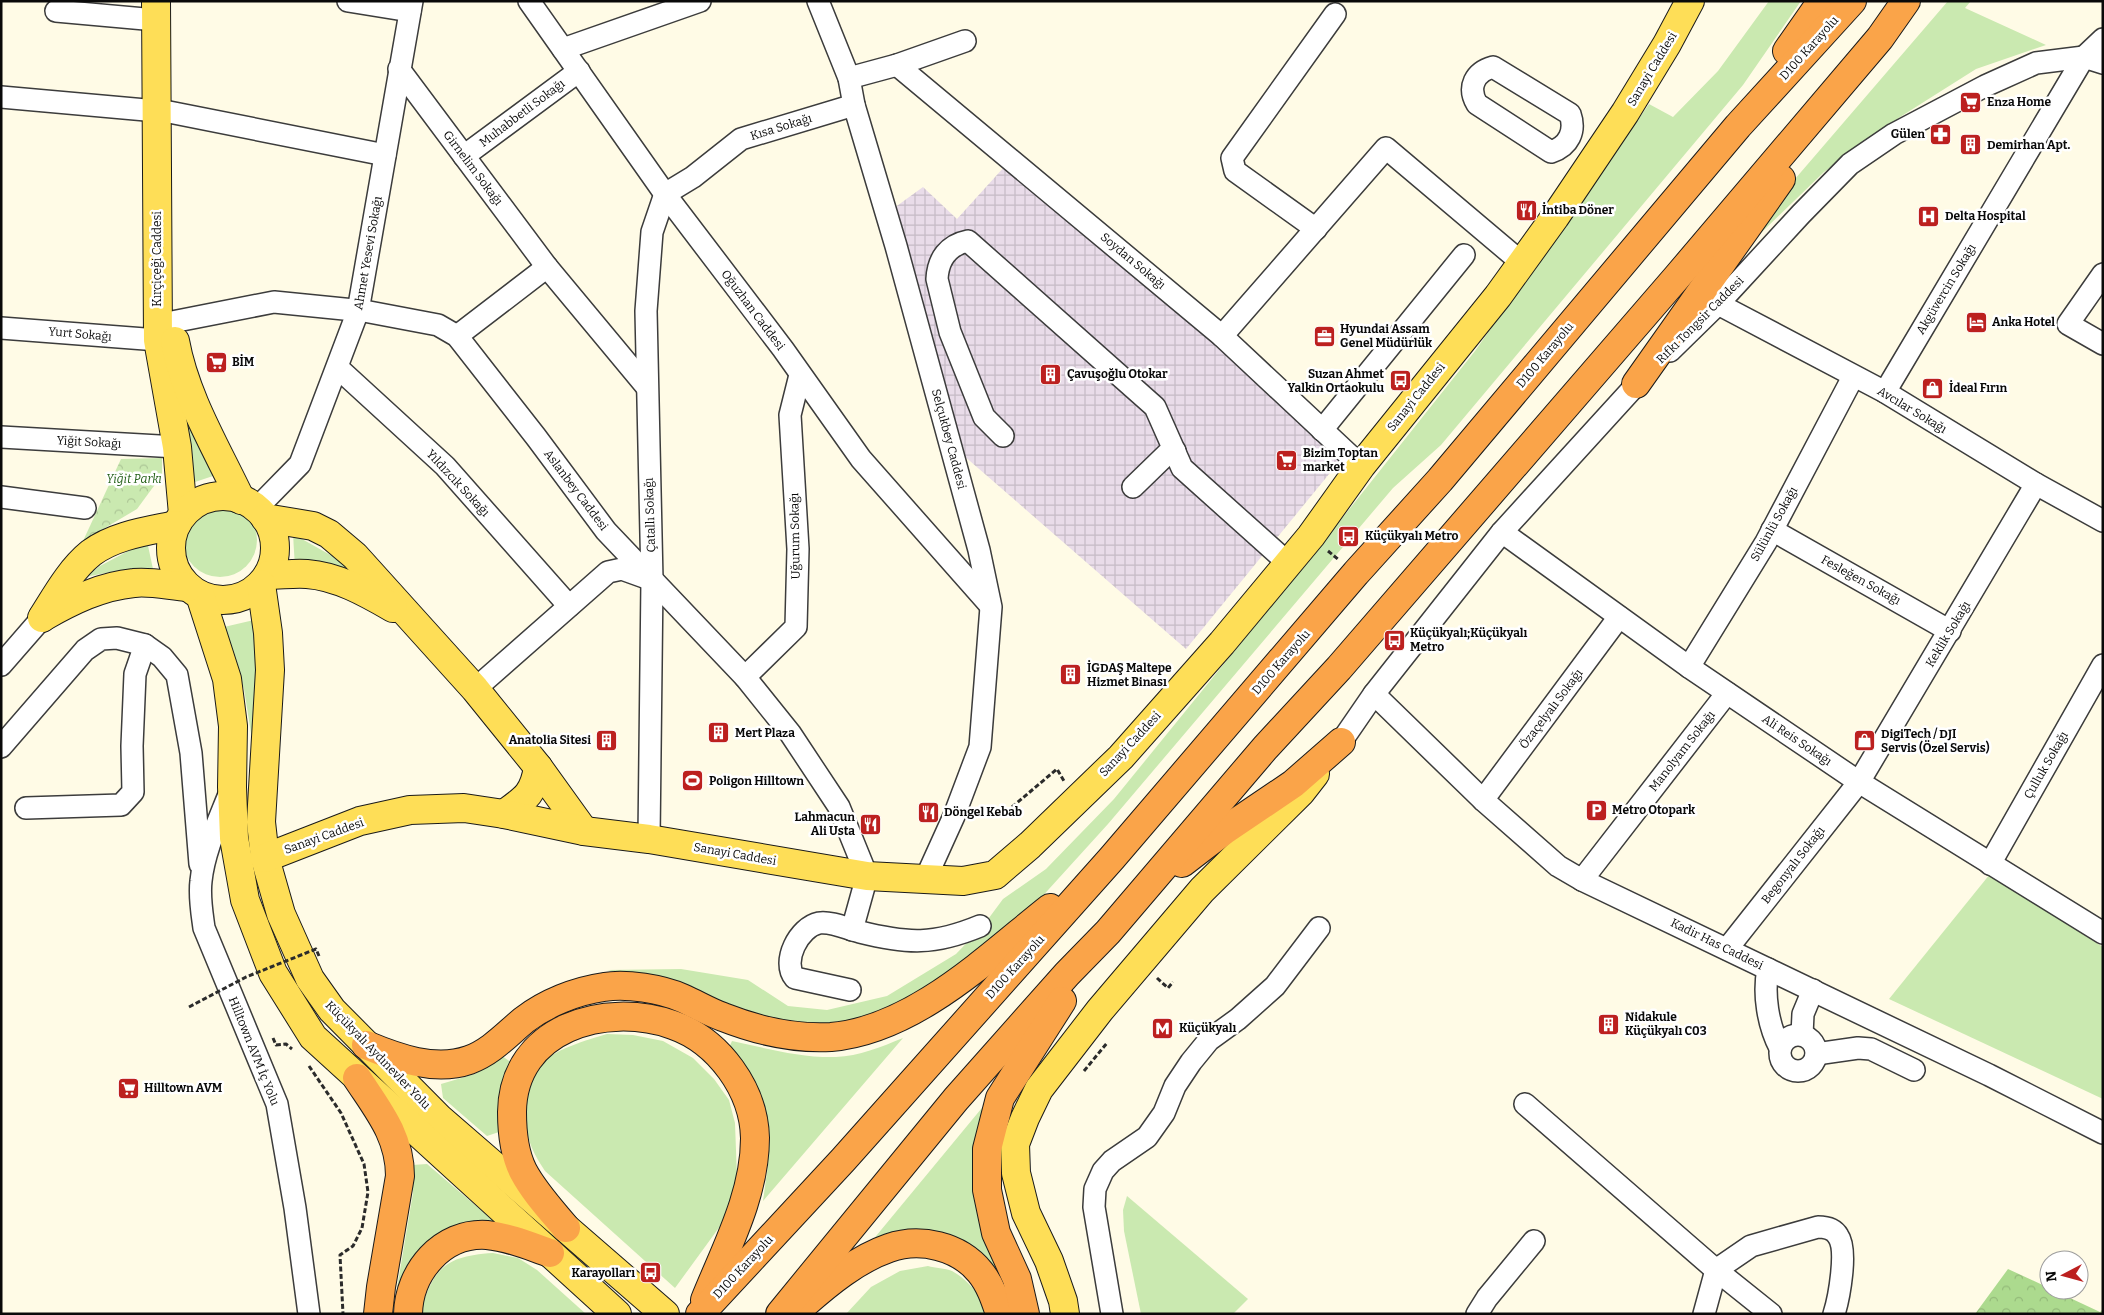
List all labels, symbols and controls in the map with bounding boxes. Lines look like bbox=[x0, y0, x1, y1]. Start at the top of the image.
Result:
street label: D100 Karayolu bbox=[1777, 13, 1842, 83]
street label: Sanayi Caddesi bbox=[1624, 29, 1680, 108]
street label: Muhabbetli Sokağı bbox=[477, 76, 568, 150]
supermarket icon: Enza Home bbox=[1959, 90, 1983, 114]
place label: Enza Home bbox=[1987, 95, 2052, 109]
street label: Kısa Sokağı bbox=[749, 111, 814, 143]
pharmacy icon: Gülen bbox=[1929, 122, 1953, 146]
place label: Gülen bbox=[1891, 127, 1925, 141]
street label: Girnelim Sokağı bbox=[440, 128, 506, 208]
building icon: Demirhan Apt. bbox=[1959, 133, 1983, 157]
place label: Demirhan Apt. bbox=[1987, 138, 2070, 152]
street label: Ahmet Yesevi Sokağı bbox=[351, 195, 385, 311]
restaurant icon: İntiba Döner bbox=[1514, 198, 1538, 222]
place label: İntiba Döner bbox=[1542, 202, 1614, 217]
hospital icon: Delta Hospital bbox=[1917, 204, 1941, 228]
place label: Delta Hospital bbox=[1945, 209, 2026, 223]
street label: Kırçiçeği Caddesi bbox=[150, 211, 164, 307]
street label: Soydan Sokağı bbox=[1098, 230, 1169, 292]
street label: Akgüvercin Sokağı bbox=[1913, 241, 1979, 337]
street label: Oğuzhan Caddesi bbox=[718, 267, 788, 353]
street label: Rıfkı Tongsir Caddesi bbox=[1654, 273, 1747, 366]
hotel icon: Anka Hotel bbox=[1964, 310, 1988, 334]
place label: Anka Hotel bbox=[1992, 315, 2055, 329]
street label: D100 Karayolu bbox=[1514, 319, 1577, 390]
place label: Hyundai Assam Genel Müdürlük bbox=[1340, 322, 1433, 350]
street label: Yurt Sokağı bbox=[48, 324, 113, 344]
office icon: Hyundai Assam Genel Müdürlük bbox=[1312, 324, 1336, 348]
supermarket icon: BİM bbox=[204, 350, 228, 374]
place label: BİM bbox=[232, 354, 255, 369]
street label: Sanayi Caddesi bbox=[1384, 360, 1448, 434]
building icon: Çavuşoğlu Otokar bbox=[1039, 362, 1063, 386]
place label: Çavuşoğlu Otokar bbox=[1067, 367, 1168, 381]
place label: Suzan Ahmet Yalkin Ortaokulu bbox=[1288, 367, 1384, 395]
bus stop icon: Suzan Ahmet Yalkin Ortaokulu bbox=[1388, 369, 1412, 393]
shop icon: İdeal Fırın bbox=[1921, 376, 1945, 400]
place label: İdeal Fırın bbox=[1949, 380, 2007, 395]
street label: Avcılar Sokağı bbox=[1875, 384, 1950, 436]
street label: Selçukbey Caddesi bbox=[929, 387, 969, 491]
street label: Yiğit Sokağı bbox=[56, 433, 122, 451]
place label: Bizim Toptan market bbox=[1303, 446, 1378, 474]
street label: Yıldızcık Sokağı bbox=[423, 447, 493, 520]
street label: Aslanbey Caddesi bbox=[541, 447, 611, 534]
supermarket icon: Bizim Toptan market bbox=[1275, 448, 1299, 472]
park label: Yiğit Parkı bbox=[106, 472, 162, 486]
street label: Çatallı Sokağı bbox=[642, 477, 658, 553]
street label: Sülünlü Sokağı bbox=[1748, 484, 1801, 564]
street label: Uğurum Sokağı bbox=[787, 492, 803, 579]
bus stop icon: Küçükyalı Metro bbox=[1337, 524, 1361, 548]
place label: Küçükyalı Metro bbox=[1365, 529, 1459, 543]
street label: Fesleğen Sokağı bbox=[1819, 552, 1904, 608]
street label: Keklik Sokağı bbox=[1923, 598, 1973, 670]
street label: D100 Karayolu bbox=[1249, 626, 1313, 697]
place label: Küçükyalı;Küçükyalı Metro bbox=[1410, 626, 1528, 654]
bus stop icon: Küçükyalı;Küçükyalı Metro bbox=[1382, 628, 1406, 652]
place label: İGDAŞ Maltepe Hizmet Binası bbox=[1087, 660, 1172, 689]
building icon: İGDAŞ Maltepe Hizmet Binası bbox=[1059, 663, 1083, 687]
street label: Özaçelyalı Sokağı bbox=[1516, 665, 1586, 752]
street label: Sanayi Caddesi bbox=[1096, 708, 1164, 779]
street label: Manolyam Sokağı bbox=[1646, 708, 1718, 794]
street label: Ali Reis Sokağı bbox=[1760, 712, 1835, 769]
building icon: Mert Plaza bbox=[707, 721, 731, 745]
place label: Mert Plaza bbox=[735, 726, 795, 740]
place label: DigiTech / DJI Servis (Özel Servis) bbox=[1881, 727, 1990, 755]
building icon: Anatolia Sitesi bbox=[595, 728, 619, 752]
street label: Çulluk Sokağı bbox=[2021, 728, 2071, 801]
shop icon: DigiTech / DJI Servis (Özel Servis) bbox=[1853, 729, 1877, 753]
place label: Anatolia Sitesi bbox=[509, 733, 591, 747]
sports icon: Poligon Hilltown bbox=[681, 769, 705, 793]
place label: Poligon Hilltown bbox=[709, 774, 804, 788]
parking icon: Metro Otopark bbox=[1584, 798, 1608, 822]
restaurant icon: Döngel Kebab bbox=[916, 800, 940, 824]
place label: Metro Otopark bbox=[1612, 803, 1696, 817]
place label: Döngel Kebab bbox=[944, 805, 1022, 819]
place label: Lahmacun Ali Usta bbox=[795, 810, 855, 838]
restaurant icon: Lahmacun Ali Usta bbox=[859, 812, 883, 836]
street label: Sanayi Caddesi bbox=[282, 815, 366, 857]
street label: Begonyalı Sokağı bbox=[1759, 823, 1828, 906]
street label: Sanayi Caddesi bbox=[693, 840, 778, 868]
street label: Kadir Has Caddesi bbox=[1668, 916, 1766, 973]
street label: D100 Karayolu bbox=[983, 932, 1048, 1002]
street label: Hilltown AVM İç Yolu bbox=[226, 994, 283, 1108]
street label: Küçükyalı Aydınevler Yolu bbox=[323, 998, 434, 1112]
place label: Nidakule Küçükyalı C03 bbox=[1625, 1010, 1707, 1038]
building icon: Nidakule Küçükyalı C03 bbox=[1597, 1012, 1621, 1036]
metro station icon: Küçükyalı bbox=[1151, 1016, 1175, 1040]
place label: Küçükyalı bbox=[1179, 1021, 1236, 1035]
supermarket icon: Hilltown AVM bbox=[116, 1076, 140, 1100]
place label: Hilltown AVM bbox=[144, 1081, 223, 1095]
street label: D100 Karayolu bbox=[710, 1232, 776, 1301]
north arrow bbox=[2039, 1250, 2089, 1300]
bus stop icon: Karayolları bbox=[639, 1261, 663, 1285]
place label: Karayolları bbox=[571, 1266, 635, 1280]
text: N bbox=[2043, 1270, 2061, 1283]

